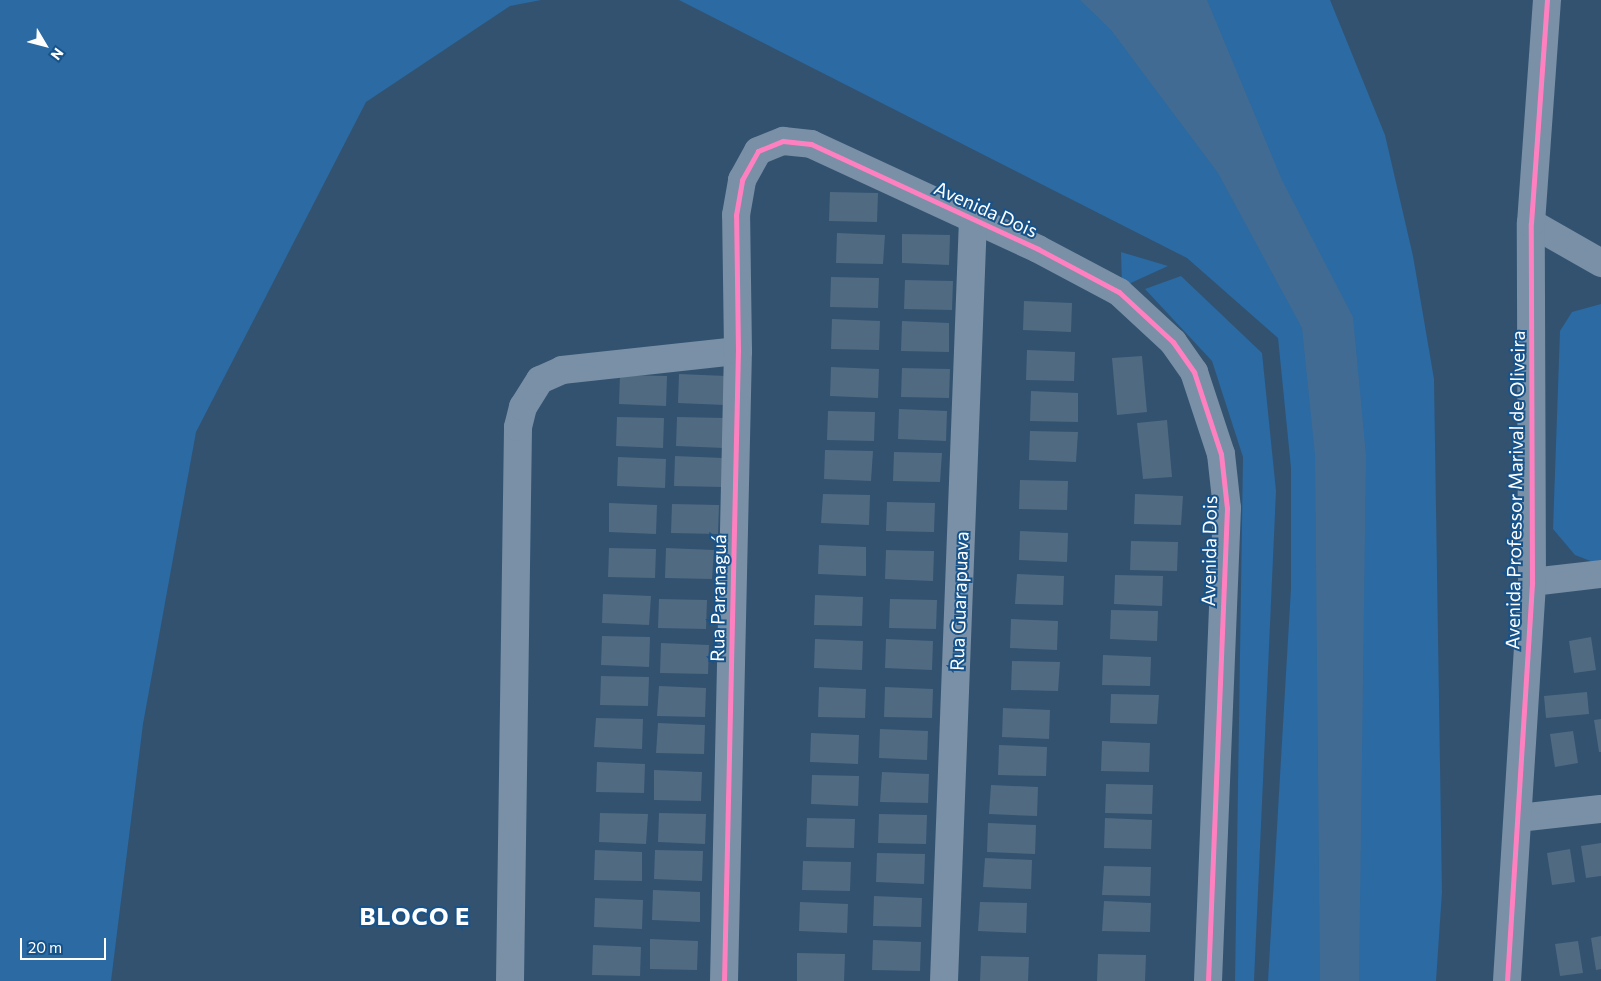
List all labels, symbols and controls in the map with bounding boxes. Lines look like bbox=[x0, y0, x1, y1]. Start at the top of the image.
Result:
north arrow bbox=[20, 20, 70, 70]
text: N bbox=[47, 45, 67, 64]
street label: Avenida Dois bbox=[931, 176, 1041, 242]
street label: Avenida Professor Marival de Oliveira bbox=[1501, 330, 1529, 650]
street label: Avenida Dois bbox=[1197, 495, 1221, 607]
street label: Rua Guarapuava bbox=[945, 531, 973, 671]
street label: Rua Paranaguá bbox=[705, 534, 731, 662]
district label: BLOCO E bbox=[359, 902, 471, 930]
scale bar bbox=[22, 928, 109, 960]
text: 20 m bbox=[28, 938, 62, 956]

